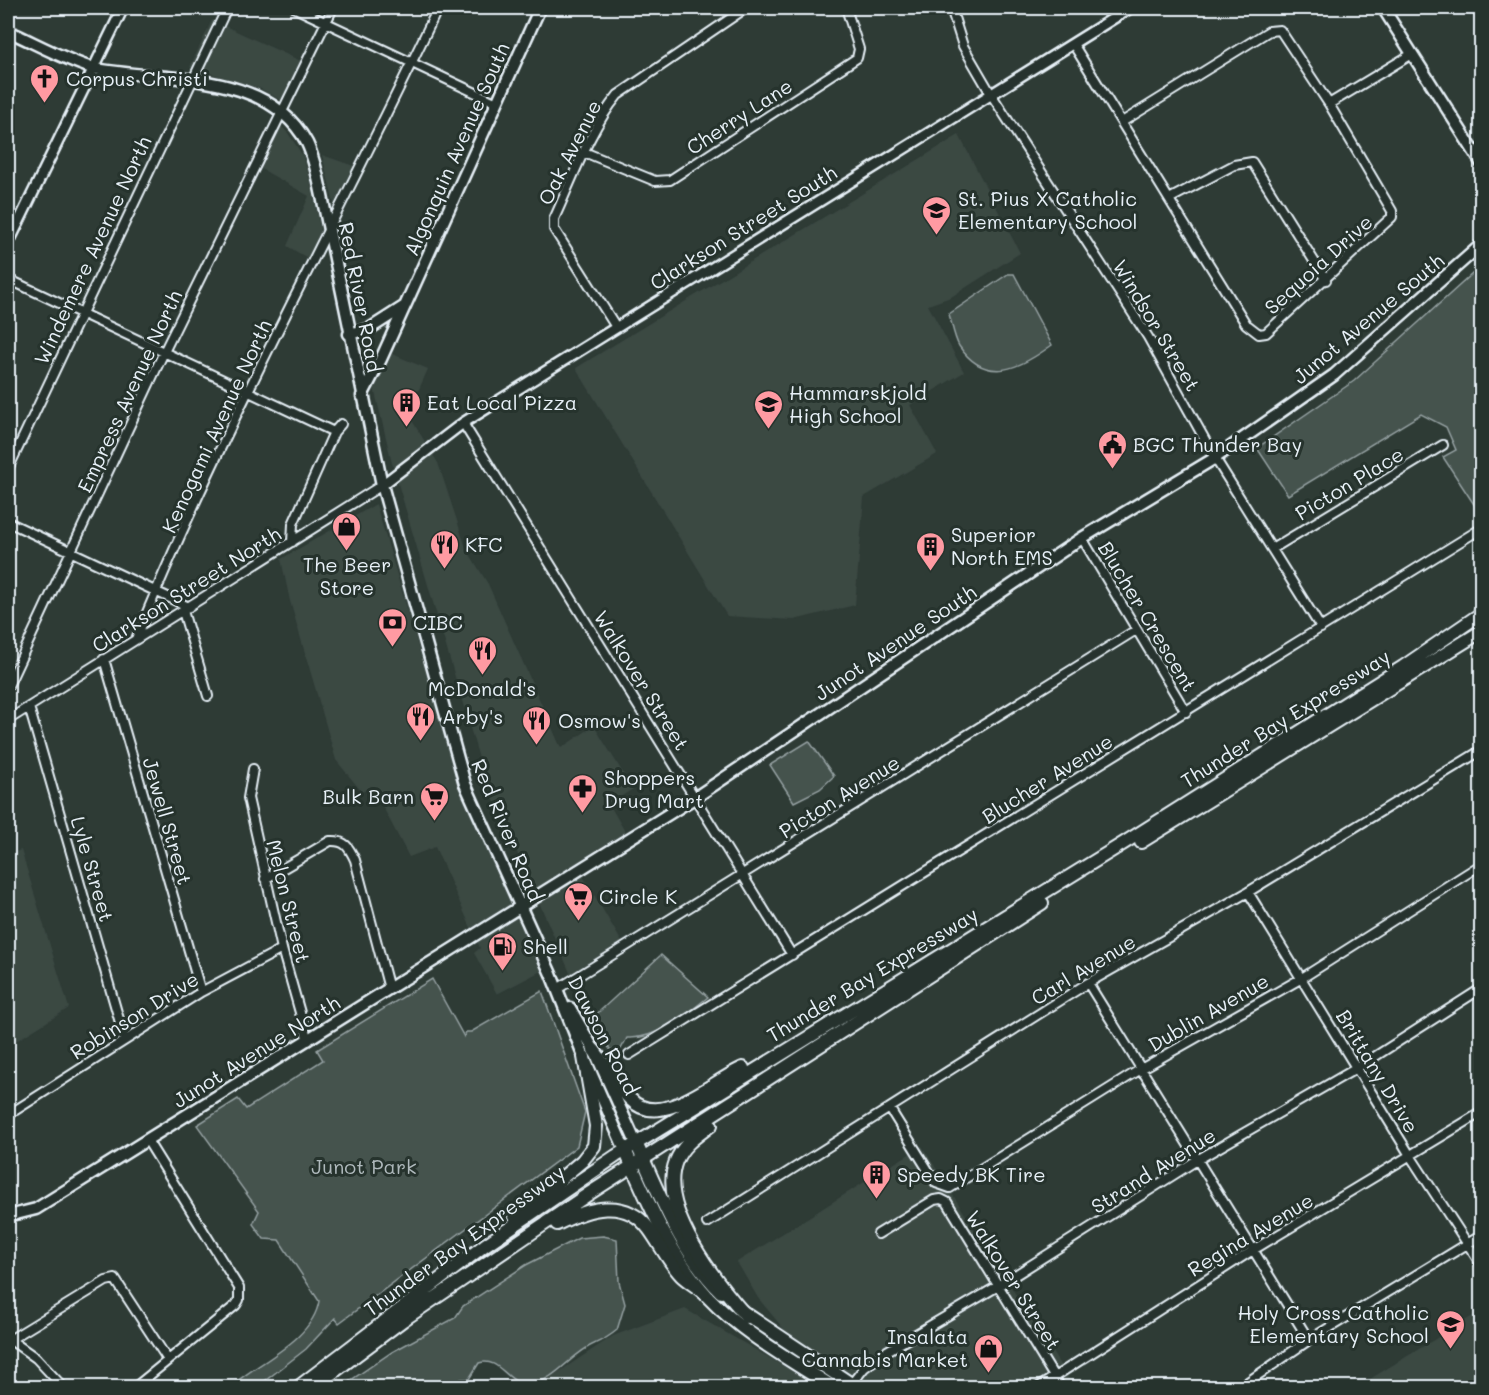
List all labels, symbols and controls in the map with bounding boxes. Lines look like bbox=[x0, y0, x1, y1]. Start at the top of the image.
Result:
street label: Algonquin Avenue South bbox=[397, 38, 515, 260]
church icon: Corpus Christi bbox=[29, 62, 61, 104]
place label: Corpus Christi bbox=[66, 65, 208, 91]
street label: Cherry Lane bbox=[681, 72, 797, 160]
street label: Oak Avenue bbox=[531, 95, 607, 209]
street label: Windemere Avenue North bbox=[28, 132, 156, 368]
street label: Clarkson Street South bbox=[645, 159, 841, 295]
place label: St. Pius X Catholic Elementary School bbox=[958, 185, 1137, 234]
school or university icon: St. Pius X Catholic Elementary School bbox=[921, 194, 953, 236]
street label: Sequoia Drive bbox=[1258, 208, 1378, 320]
street label: Red River Road bbox=[334, 220, 388, 374]
street label: Junot Avenue South bbox=[1287, 247, 1449, 389]
street label: Windsor Street bbox=[1107, 254, 1207, 396]
street label: Empress Avenue North bbox=[71, 286, 187, 496]
street label: Kenogami Avenue North bbox=[155, 315, 277, 537]
place label: Hammarskjold High School bbox=[789, 379, 927, 428]
building icon: Eat Local Pizza bbox=[390, 386, 422, 428]
school or university icon: Hammarskjold High School bbox=[752, 388, 784, 430]
place label: Eat Local Pizza bbox=[427, 389, 577, 415]
public building icon: BGC Thunder Bay bbox=[1096, 428, 1128, 470]
place label: BGC Thunder Bay bbox=[1133, 431, 1302, 457]
street label: Picton Place bbox=[1290, 440, 1408, 526]
shop icon: The Beer Store bbox=[331, 510, 363, 552]
street label: Clarkson Street North bbox=[87, 520, 285, 658]
place label: Superior North EMS bbox=[951, 521, 1053, 570]
restaurant icon: KFC bbox=[428, 528, 460, 570]
building icon: Superior North EMS bbox=[914, 530, 946, 572]
place label: KFC bbox=[465, 531, 503, 557]
street label: Blucher Crescent bbox=[1093, 536, 1203, 696]
place label: The Beer Store bbox=[303, 551, 391, 600]
street label: Junot Avenue South bbox=[809, 578, 981, 706]
street label: Walkover Street bbox=[588, 605, 696, 755]
bank icon: CIBC bbox=[376, 606, 408, 648]
place label: CIBC bbox=[413, 609, 463, 635]
restaurant icon: McDonald's bbox=[466, 634, 498, 676]
street label: Thunder Bay Expressway bbox=[1176, 643, 1394, 793]
place label: McDonald's bbox=[428, 675, 536, 701]
restaurant icon: Arby's bbox=[405, 700, 437, 742]
place label: Arby's bbox=[442, 703, 503, 729]
restaurant icon: Osmow's bbox=[521, 704, 553, 746]
place label: Osmow's bbox=[558, 707, 641, 733]
street label: Blucher Avenue bbox=[977, 727, 1117, 829]
street label: Picton Avenue bbox=[774, 749, 904, 843]
street label: Jewell Street bbox=[137, 754, 199, 888]
street label: Red River Road bbox=[466, 755, 550, 905]
place label: Shoppers Drug Mart bbox=[604, 764, 704, 813]
pharmacy icon: Shoppers Drug Mart bbox=[567, 772, 599, 814]
supermarket icon: Bulk Barn bbox=[419, 780, 451, 822]
place label: Bulk Barn bbox=[323, 783, 414, 809]
street label: Lyle Street bbox=[66, 813, 120, 925]
street label: Melon Street bbox=[261, 837, 317, 965]
supermarket icon: Circle K bbox=[562, 880, 594, 922]
place label: Circle K bbox=[599, 883, 677, 909]
street label: Thunder Bay Expressway bbox=[762, 901, 982, 1047]
street label: Carl Avenue bbox=[1026, 928, 1140, 1010]
fuel station icon: Shell bbox=[486, 930, 518, 972]
place label: Shell bbox=[523, 933, 568, 959]
street label: Robinson Drive bbox=[65, 965, 203, 1065]
street label: Dublin Avenue bbox=[1143, 967, 1273, 1057]
street label: Dawson Road bbox=[563, 971, 645, 1099]
street label: Junot Avenue North bbox=[168, 989, 344, 1113]
street label: Brittany Drive bbox=[1331, 1005, 1425, 1137]
street label: Strand Avenue bbox=[1086, 1121, 1220, 1219]
park label: Junot Park bbox=[311, 1153, 417, 1179]
street label: Thunder Bay Expressway bbox=[358, 1158, 570, 1322]
building icon: Speedy BK Tire bbox=[860, 1158, 892, 1200]
place label: Speedy BK Tire bbox=[897, 1161, 1046, 1187]
street label: Regina Avenue bbox=[1182, 1186, 1318, 1282]
street label: Walkover Street bbox=[960, 1205, 1068, 1355]
place label: Holy Cross Catholic Elementary School bbox=[1237, 1299, 1429, 1348]
school or university icon: Holy Cross Catholic Elementary School bbox=[1434, 1308, 1466, 1350]
place label: Insalata Cannabis Market bbox=[801, 1323, 968, 1372]
shop icon: Insalata Cannabis Market bbox=[973, 1332, 1005, 1374]

